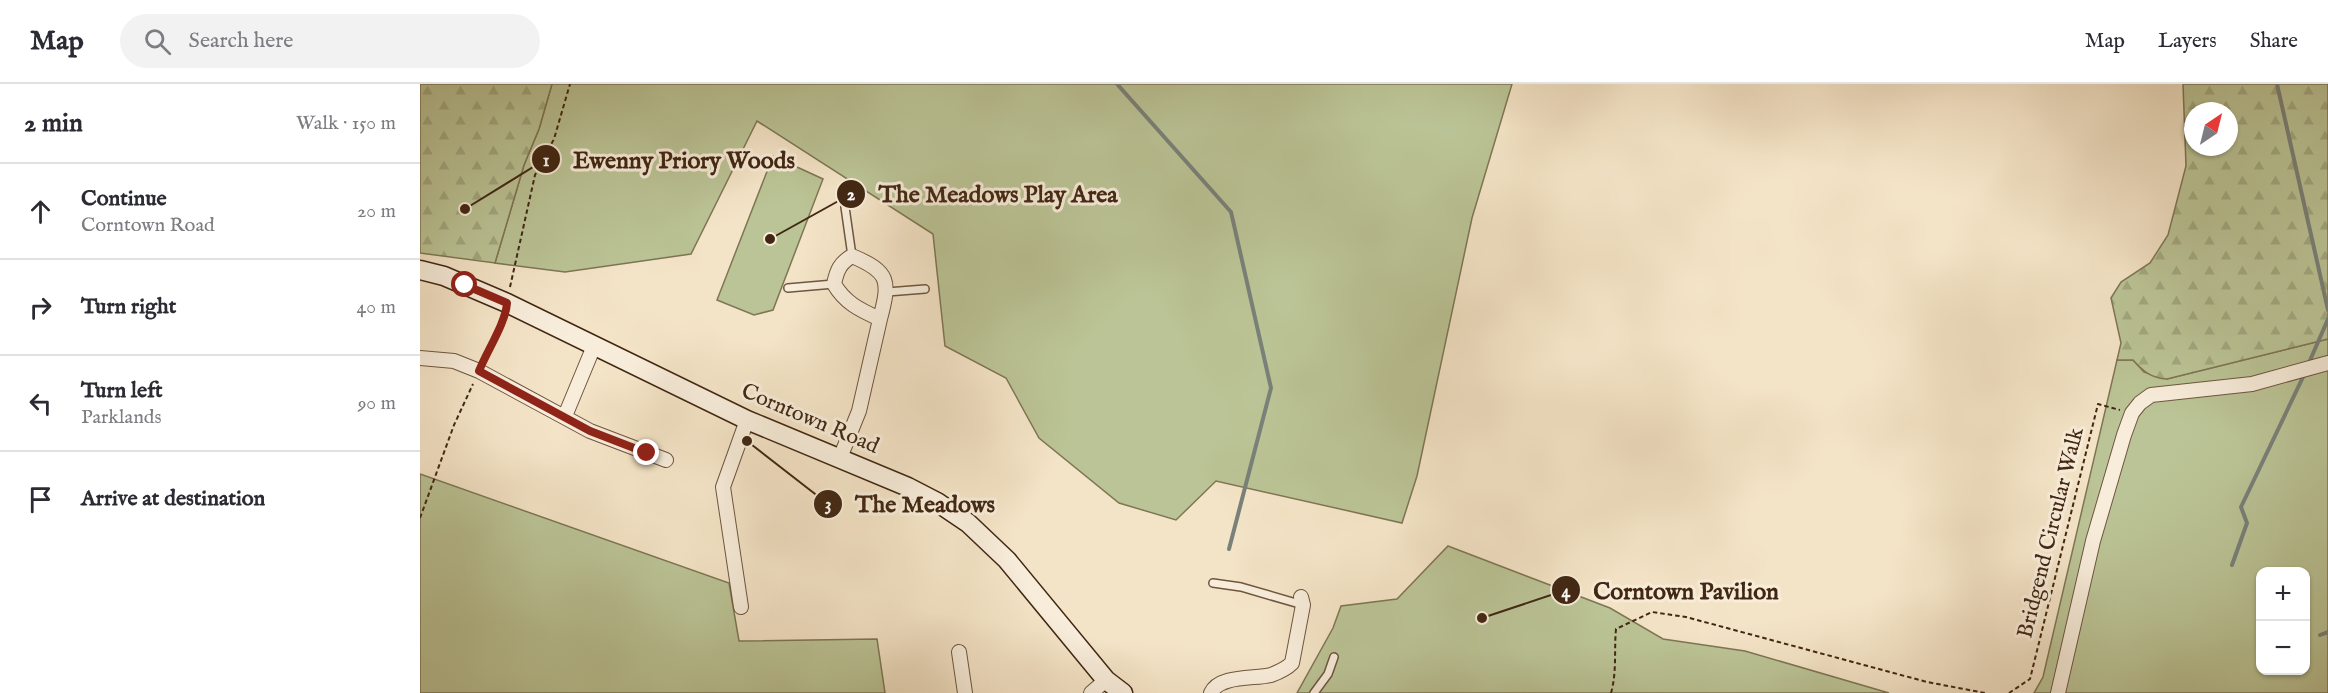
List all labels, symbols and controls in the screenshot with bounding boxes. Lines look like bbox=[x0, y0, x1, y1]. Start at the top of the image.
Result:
search box bbox=[120, 14, 540, 68]
text: Map bbox=[30, 24, 84, 59]
icon: search bbox=[141, 25, 174, 58]
text: Search here bbox=[189, 27, 293, 55]
text: Map bbox=[2085, 28, 2125, 55]
text: Layers bbox=[2158, 28, 2217, 55]
text: Share bbox=[2250, 28, 2298, 55]
north arrow bbox=[2184, 102, 2238, 156]
text: 2 min bbox=[24, 107, 83, 140]
text: Walk · 150 m bbox=[296, 111, 396, 136]
callout: Ewenny Priory Woods bbox=[531, 138, 807, 180]
text: Ewenny Priory Woods bbox=[573, 146, 795, 177]
text: 1 bbox=[543, 150, 550, 173]
callout: The Meadows Play Area bbox=[836, 173, 1129, 215]
text: The Meadows Play Area bbox=[877, 180, 1118, 211]
text: 2 bbox=[847, 184, 856, 207]
text: Continue bbox=[81, 185, 167, 213]
icon: ahead bbox=[24, 195, 57, 228]
text: 20 m bbox=[357, 199, 396, 224]
text: Corntown Road bbox=[81, 213, 215, 238]
route start bbox=[451, 271, 477, 297]
icon: right bbox=[24, 291, 57, 324]
text: Turn right bbox=[81, 293, 176, 321]
text: 40 m bbox=[357, 295, 396, 320]
text: Turn left bbox=[81, 377, 163, 405]
street label: Corntown Road bbox=[737, 377, 883, 461]
icon: left bbox=[24, 387, 57, 420]
text: 90 m bbox=[358, 391, 396, 416]
text: Parklands bbox=[81, 405, 162, 430]
street label: Bridgend Circular Walk bbox=[2011, 424, 2091, 641]
route end bbox=[633, 439, 659, 465]
icon: arrive bbox=[24, 483, 57, 516]
callout: The Meadows bbox=[813, 483, 1007, 525]
text: Arrive at destination bbox=[81, 485, 265, 513]
text: The Meadows bbox=[854, 490, 996, 521]
text: 3 bbox=[825, 494, 831, 517]
map controls bbox=[2256, 567, 2310, 675]
button: + bbox=[2256, 567, 2310, 621]
callout: Corntown Pavilion bbox=[1551, 569, 1790, 611]
text: Corntown Pavilion bbox=[1593, 577, 1779, 608]
text: 4 bbox=[1562, 581, 1572, 604]
button: − bbox=[2256, 621, 2310, 675]

